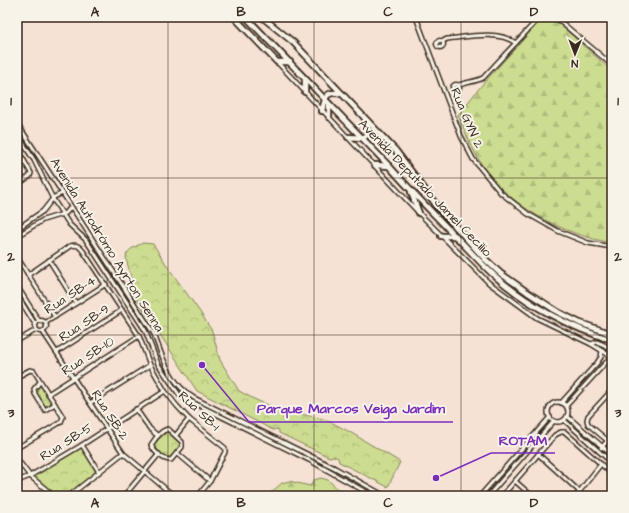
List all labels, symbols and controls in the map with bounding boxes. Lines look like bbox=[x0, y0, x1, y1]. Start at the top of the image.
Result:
text: A bbox=[91, 3, 100, 21]
text: B bbox=[236, 3, 246, 21]
text: C bbox=[383, 3, 393, 21]
text: D bbox=[530, 3, 539, 21]
north arrow bbox=[555, 34, 595, 74]
text: N bbox=[571, 56, 578, 71]
street label: Rua GYN 2 bbox=[446, 85, 488, 152]
text: 1 bbox=[10, 92, 12, 110]
text: 1 bbox=[617, 92, 619, 110]
street label: Avenida Deputado Jamel Cecilio bbox=[354, 115, 496, 261]
street label: Avenida Autodrómo Ayrton Senna bbox=[45, 154, 168, 336]
text: 2 bbox=[6, 248, 15, 266]
text: 2 bbox=[613, 248, 622, 266]
street label: Rua SB-4 bbox=[41, 272, 99, 318]
street label: Rua SB-9 bbox=[55, 300, 113, 346]
street label: Rua SB-10 bbox=[58, 332, 118, 380]
street label: Rua SB-2 bbox=[87, 386, 133, 444]
street label: Rua SB-1 bbox=[174, 387, 224, 435]
callout: Parque Marcos Veiga Jardim bbox=[249, 396, 453, 422]
text: Parque Marcos Veiga Jardim bbox=[257, 399, 446, 420]
text: 3 bbox=[7, 404, 15, 422]
text: 3 bbox=[614, 404, 622, 422]
street label: Rua SB-5 bbox=[36, 419, 96, 465]
callout: ROTAM bbox=[491, 427, 555, 453]
text: ROTAM bbox=[499, 431, 548, 451]
text: A bbox=[91, 494, 100, 512]
text: B bbox=[236, 494, 246, 512]
text: C bbox=[383, 494, 393, 512]
text: D bbox=[530, 494, 539, 512]

